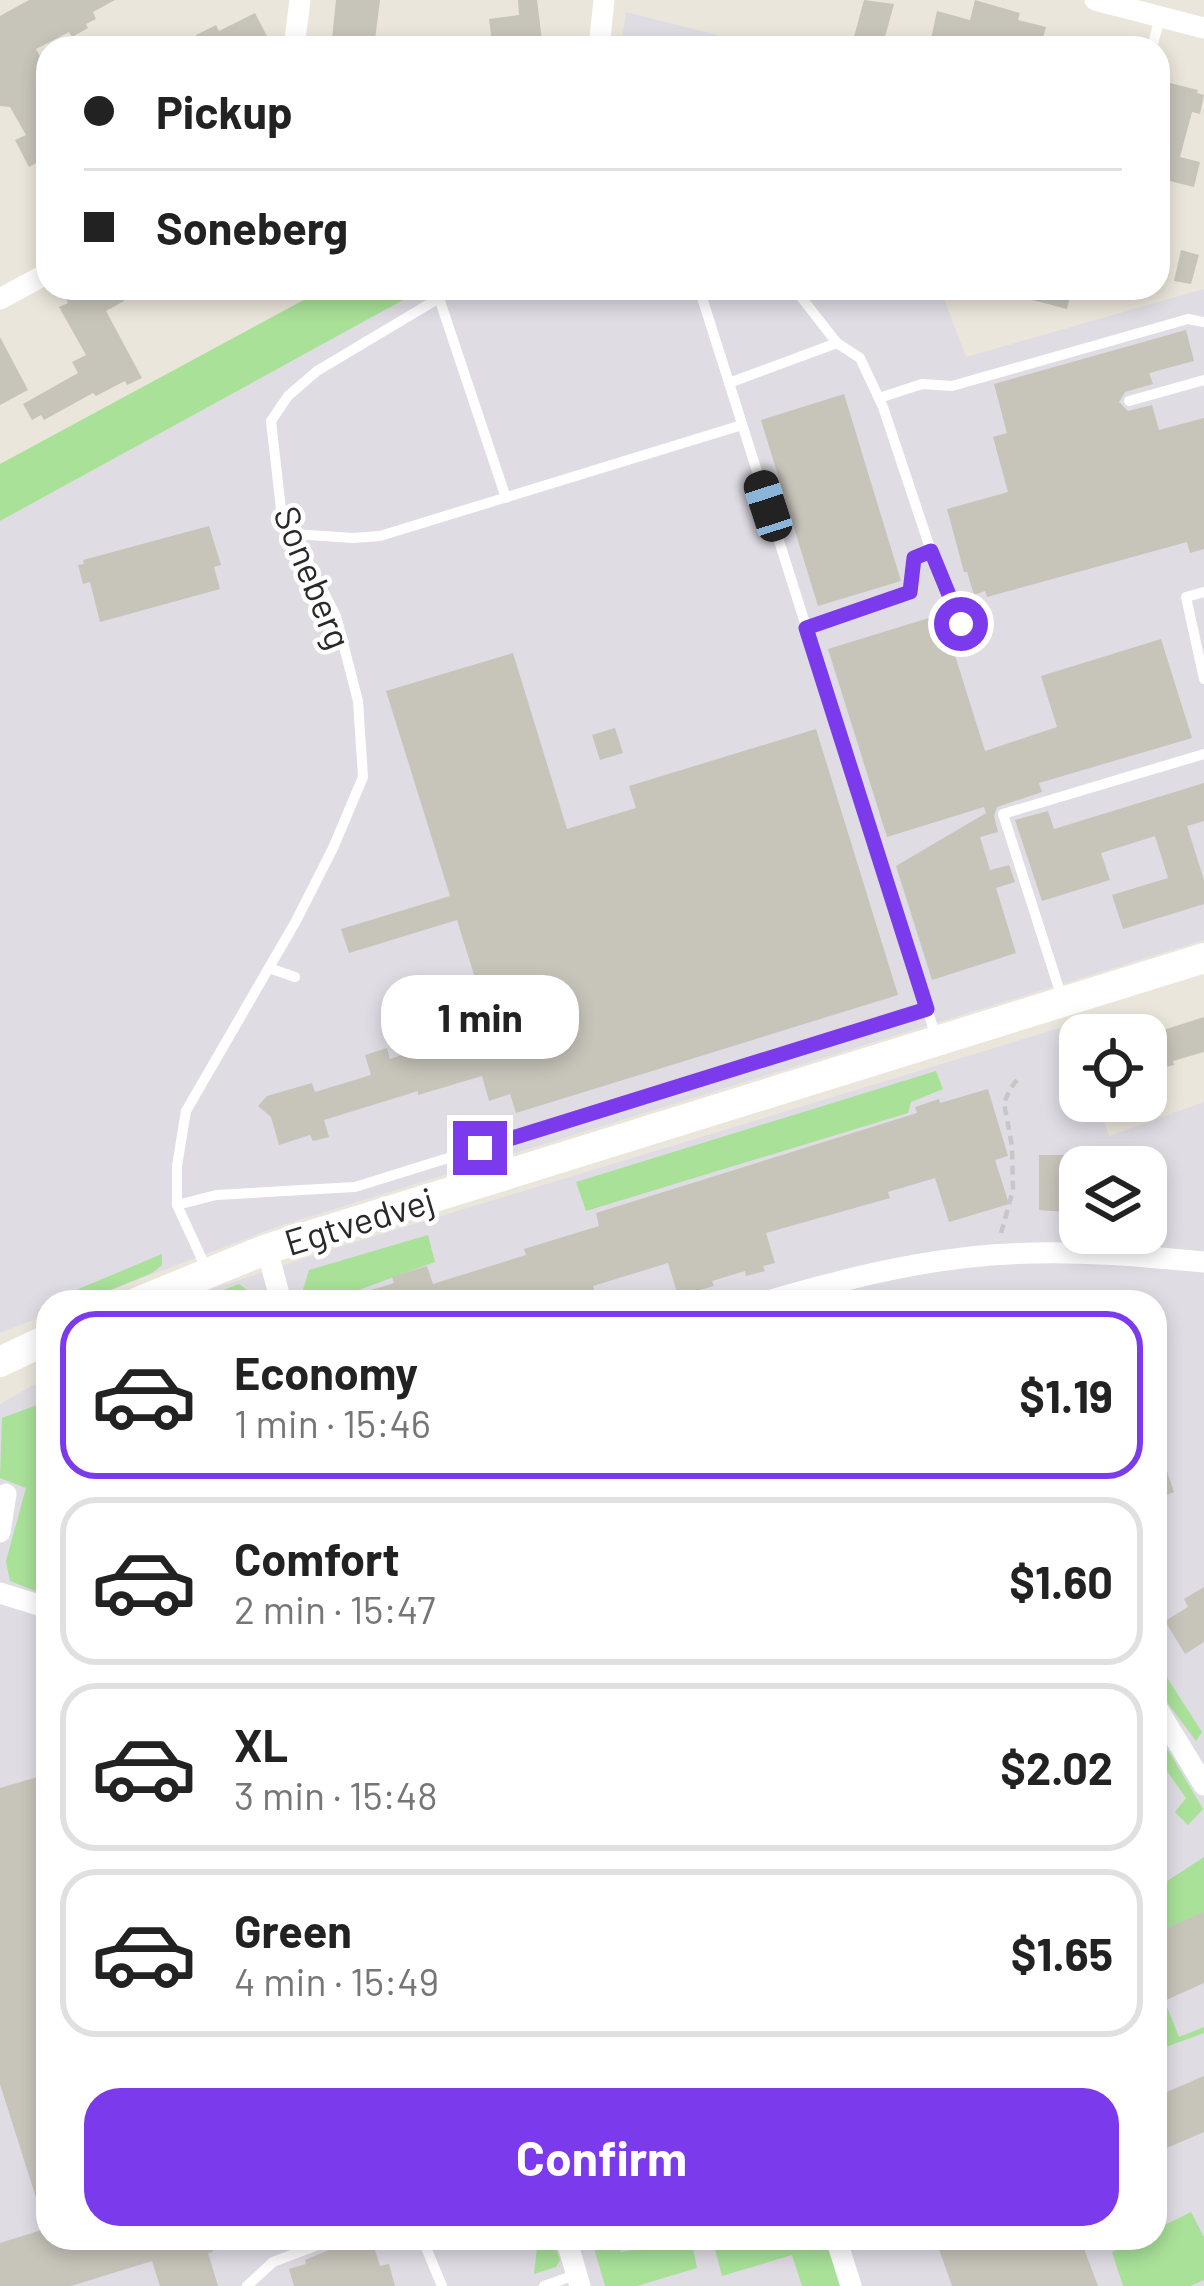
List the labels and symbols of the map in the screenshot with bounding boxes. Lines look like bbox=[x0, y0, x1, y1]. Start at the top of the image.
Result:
car bbox=[740, 466, 796, 546]
street label: Soneberg bbox=[266, 500, 362, 654]
route start bbox=[934, 597, 988, 651]
callout: 1 min bbox=[381, 974, 579, 1058]
route end bbox=[453, 1121, 507, 1175]
street label: Egtvedvej bbox=[279, 1177, 439, 1263]

